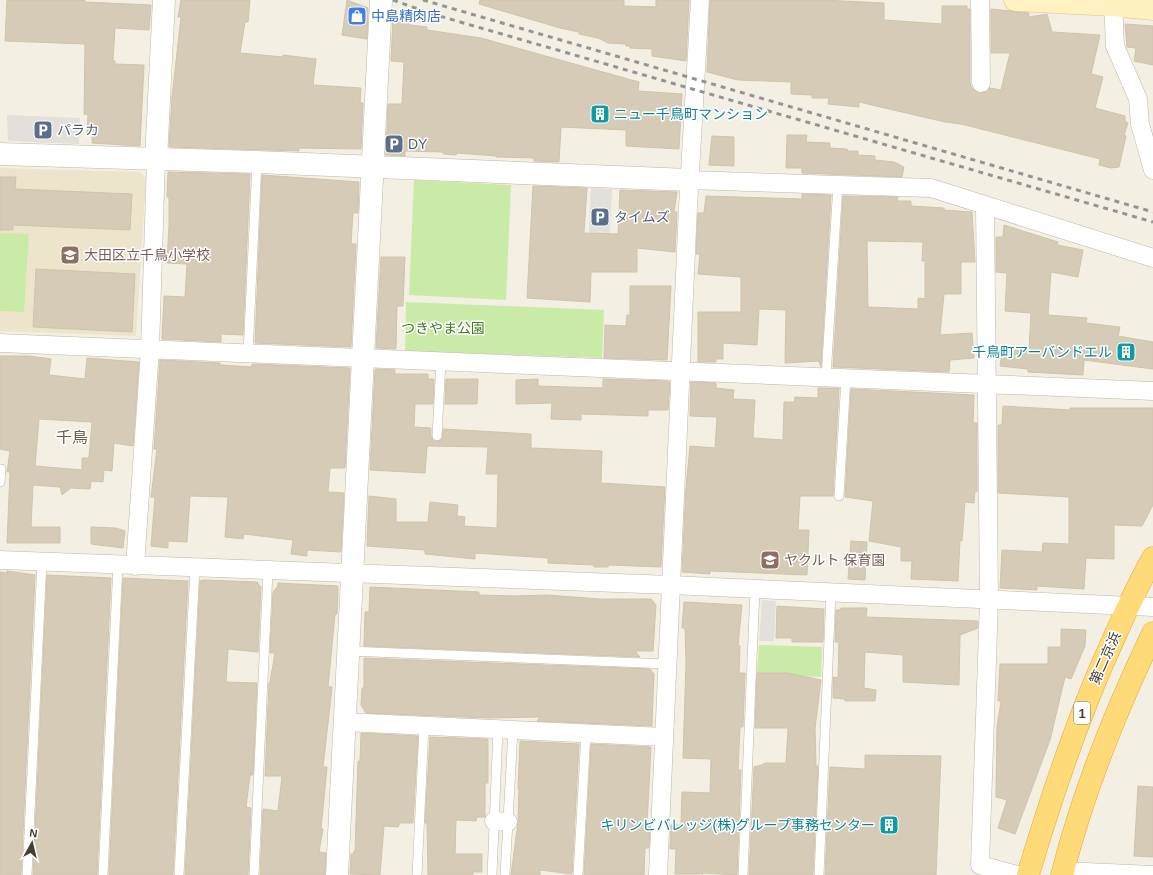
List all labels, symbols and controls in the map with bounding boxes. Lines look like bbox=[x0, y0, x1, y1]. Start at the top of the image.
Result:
shop icon: 中島精肉店 bbox=[346, 5, 368, 27]
place label: 中島精肉店 bbox=[371, 8, 441, 24]
building icon: ニュー千鳥町マンション bbox=[589, 103, 611, 125]
place label: ニュー千鳥町マンション bbox=[614, 106, 768, 122]
parking icon: パラカ bbox=[32, 119, 54, 141]
place label: パラカ bbox=[57, 122, 99, 138]
parking icon: DY bbox=[383, 133, 405, 155]
place label: DY bbox=[408, 136, 428, 152]
parking icon: タイムズ bbox=[589, 206, 611, 228]
place label: タイムズ bbox=[614, 209, 670, 225]
school or university icon: 大田区立千鳥小学校 bbox=[59, 244, 81, 266]
place label: 大田区立千鳥小学校 bbox=[84, 247, 210, 263]
park label: つきやま公園 bbox=[401, 320, 485, 336]
building icon: 千鳥町アーバンドエル bbox=[1115, 341, 1137, 363]
place label: 千鳥町アーバンドエル bbox=[972, 344, 1112, 360]
district label: 千鳥 bbox=[56, 429, 88, 446]
school or university icon: ヤクルト 保育園 bbox=[759, 549, 781, 571]
place label: ヤクルト 保育園 bbox=[784, 552, 885, 568]
street label: 第二京浜 bbox=[1086, 629, 1124, 687]
road number: 1 bbox=[1074, 702, 1090, 724]
building icon: キリンビバレッジ(株)グループ事務センター bbox=[878, 814, 900, 836]
place label: キリンビバレッジ(株)グループ事務センター bbox=[601, 817, 875, 833]
north arrow bbox=[12, 823, 52, 863]
text: N bbox=[29, 827, 38, 840]

